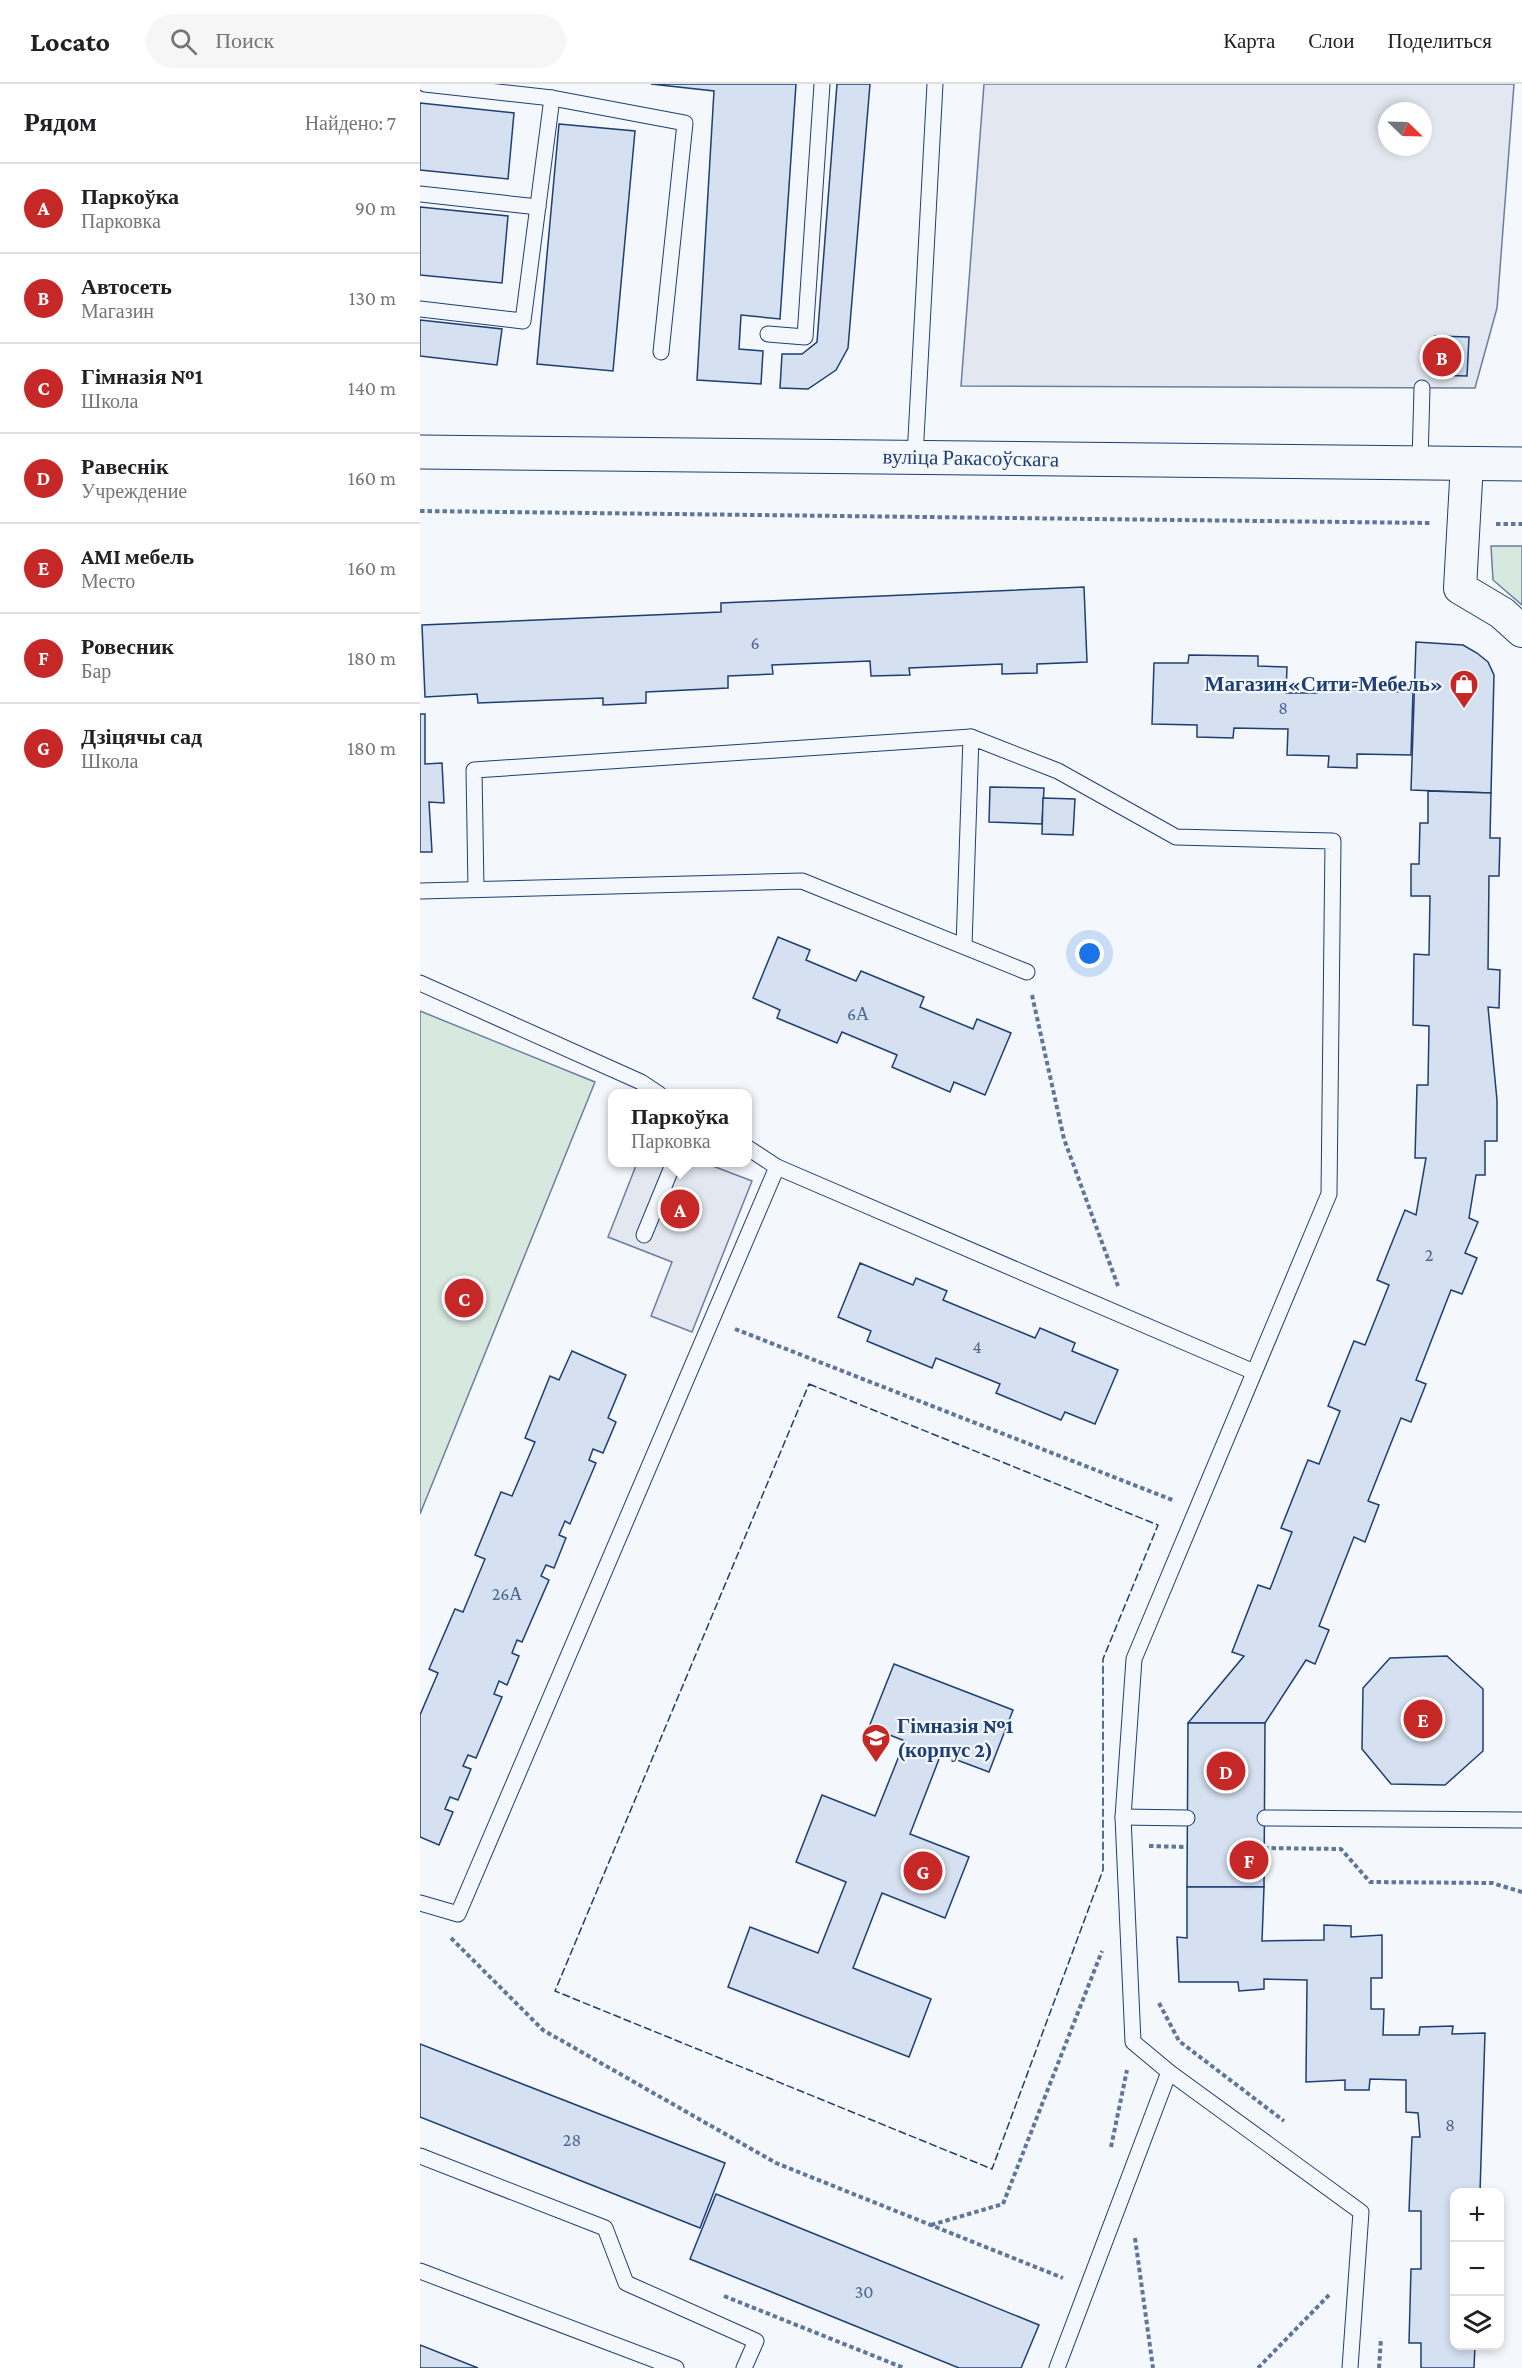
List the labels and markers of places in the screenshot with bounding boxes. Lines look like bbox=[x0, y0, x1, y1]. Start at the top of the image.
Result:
pin: B bbox=[1422, 334, 1462, 380]
shop icon: Магазин«Сити-Мебель» bbox=[1448, 668, 1480, 710]
place label: Магазин«Сити-Мебель» bbox=[1205, 672, 1443, 696]
pin: A bbox=[660, 1186, 700, 1232]
pin: C bbox=[444, 1276, 483, 1320]
pin: E bbox=[1404, 1696, 1442, 1742]
place label: Гімназія №1 (корпус 2) bbox=[897, 1714, 1013, 1762]
school or university icon: Гімназія №1 (корпус 2) bbox=[860, 1722, 892, 1764]
pin: D bbox=[1206, 1748, 1246, 1794]
pin: F bbox=[1230, 1838, 1268, 1882]
pin: G bbox=[904, 1848, 942, 1894]

